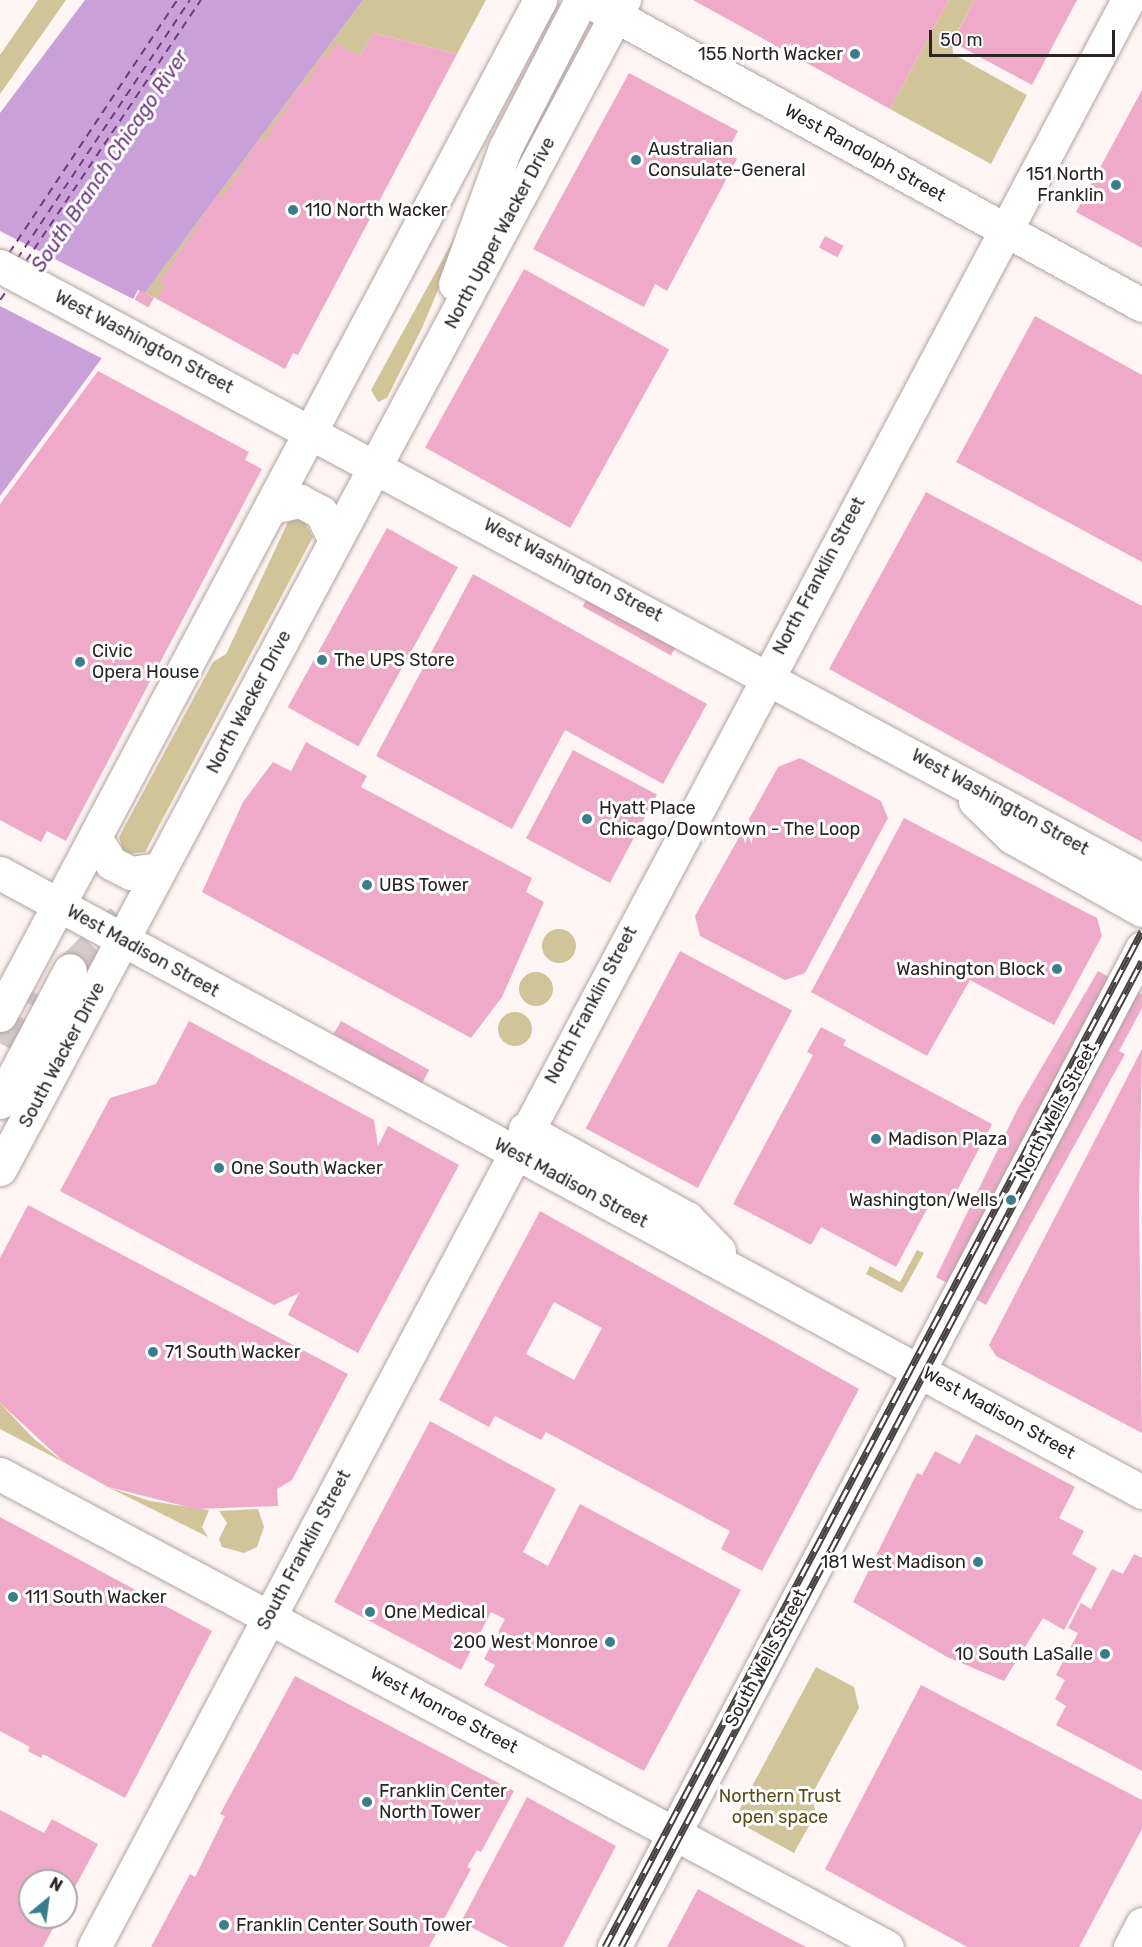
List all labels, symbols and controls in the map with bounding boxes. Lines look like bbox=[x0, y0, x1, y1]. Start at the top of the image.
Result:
scale bar bbox=[932, 18, 1118, 56]
text: 50 m bbox=[940, 29, 983, 51]
place label: 155 North Wacker bbox=[698, 43, 843, 65]
water label: South Branch Chicago River bbox=[27, 45, 193, 277]
marker: 155 North Wacker bbox=[848, 47, 862, 61]
street label: West Randolph Street bbox=[781, 100, 949, 206]
street label: North Upper Wacker Drive bbox=[440, 133, 560, 333]
place label: Australian Consulate-General bbox=[648, 139, 806, 182]
marker: Australian Consulate-General bbox=[629, 153, 643, 167]
place label: 151 North Franklin bbox=[1026, 164, 1104, 207]
marker: 151 North Franklin bbox=[1109, 178, 1123, 192]
place label: 110 North Wacker bbox=[305, 199, 448, 221]
marker: 110 North Wacker bbox=[286, 203, 300, 217]
street label: West Washington Street bbox=[51, 286, 237, 398]
street label: North Franklin Street bbox=[768, 494, 870, 658]
street label: West Washington Street bbox=[480, 514, 666, 626]
street label: North Wacker Drive bbox=[202, 627, 296, 777]
place label: Civic Opera House bbox=[92, 641, 199, 684]
place label: The UPS Store bbox=[334, 649, 455, 671]
marker: The UPS Store bbox=[315, 653, 329, 667]
marker: Civic Opera House bbox=[73, 655, 87, 669]
street label: West Washington Street bbox=[907, 744, 1093, 860]
place label: Hyatt Place Chicago/Downtown - The Loop bbox=[599, 798, 861, 840]
marker: Hyatt Place Chicago/Downtown - The Loop bbox=[580, 812, 594, 826]
place label: UBS Tower bbox=[379, 874, 469, 896]
marker: UBS Tower bbox=[360, 878, 374, 892]
street label: West Madison Street bbox=[63, 900, 223, 1002]
street label: North Franklin Street bbox=[540, 923, 642, 1087]
place label: Washington Block bbox=[896, 958, 1045, 980]
marker: Washington Block bbox=[1050, 962, 1064, 976]
street label: South Wacker Drive bbox=[14, 978, 110, 1132]
street label: North Wells Street bbox=[1011, 1039, 1101, 1183]
place label: Madison Plaza bbox=[888, 1128, 1007, 1150]
marker: Madison Plaza bbox=[869, 1132, 883, 1146]
street label: West Madison Street bbox=[490, 1133, 652, 1233]
place label: One South Wacker bbox=[231, 1157, 383, 1179]
marker: One South Wacker bbox=[212, 1161, 226, 1175]
place label: Washington/Wells bbox=[849, 1189, 998, 1211]
marker: Washington/Wells bbox=[1002, 1191, 1020, 1209]
place label: 71 South Wacker bbox=[165, 1341, 301, 1363]
marker: 71 South Wacker bbox=[146, 1345, 160, 1359]
street label: West Madison Street bbox=[919, 1362, 1079, 1464]
street label: South Franklin Street bbox=[253, 1466, 355, 1634]
place label: 181 West Madison bbox=[820, 1551, 966, 1573]
marker: 181 West Madison bbox=[971, 1555, 985, 1569]
street label: South Wells Street bbox=[720, 1585, 812, 1731]
place label: 111 South Wacker bbox=[25, 1586, 167, 1608]
marker: 111 South Wacker bbox=[6, 1590, 20, 1604]
place label: One Medical bbox=[384, 1601, 485, 1623]
marker: One Medical bbox=[361, 1603, 379, 1621]
place label: 200 West Monroe bbox=[453, 1631, 598, 1653]
marker: 200 West Monroe bbox=[603, 1635, 617, 1649]
place label: 10 South LaSalle bbox=[955, 1643, 1093, 1665]
marker: 10 South LaSalle bbox=[1098, 1647, 1112, 1661]
street label: West Monroe Street bbox=[367, 1662, 521, 1758]
place label: Franklin Center North Tower bbox=[379, 1781, 507, 1824]
park label: Northern Trust open space bbox=[719, 1786, 841, 1828]
marker: Franklin Center North Tower bbox=[360, 1795, 374, 1809]
north arrow bbox=[18, 1869, 78, 1929]
text: N bbox=[46, 1873, 66, 1896]
place label: Franklin Center South Tower bbox=[236, 1914, 473, 1936]
marker: Franklin Center South Tower bbox=[217, 1918, 231, 1932]

